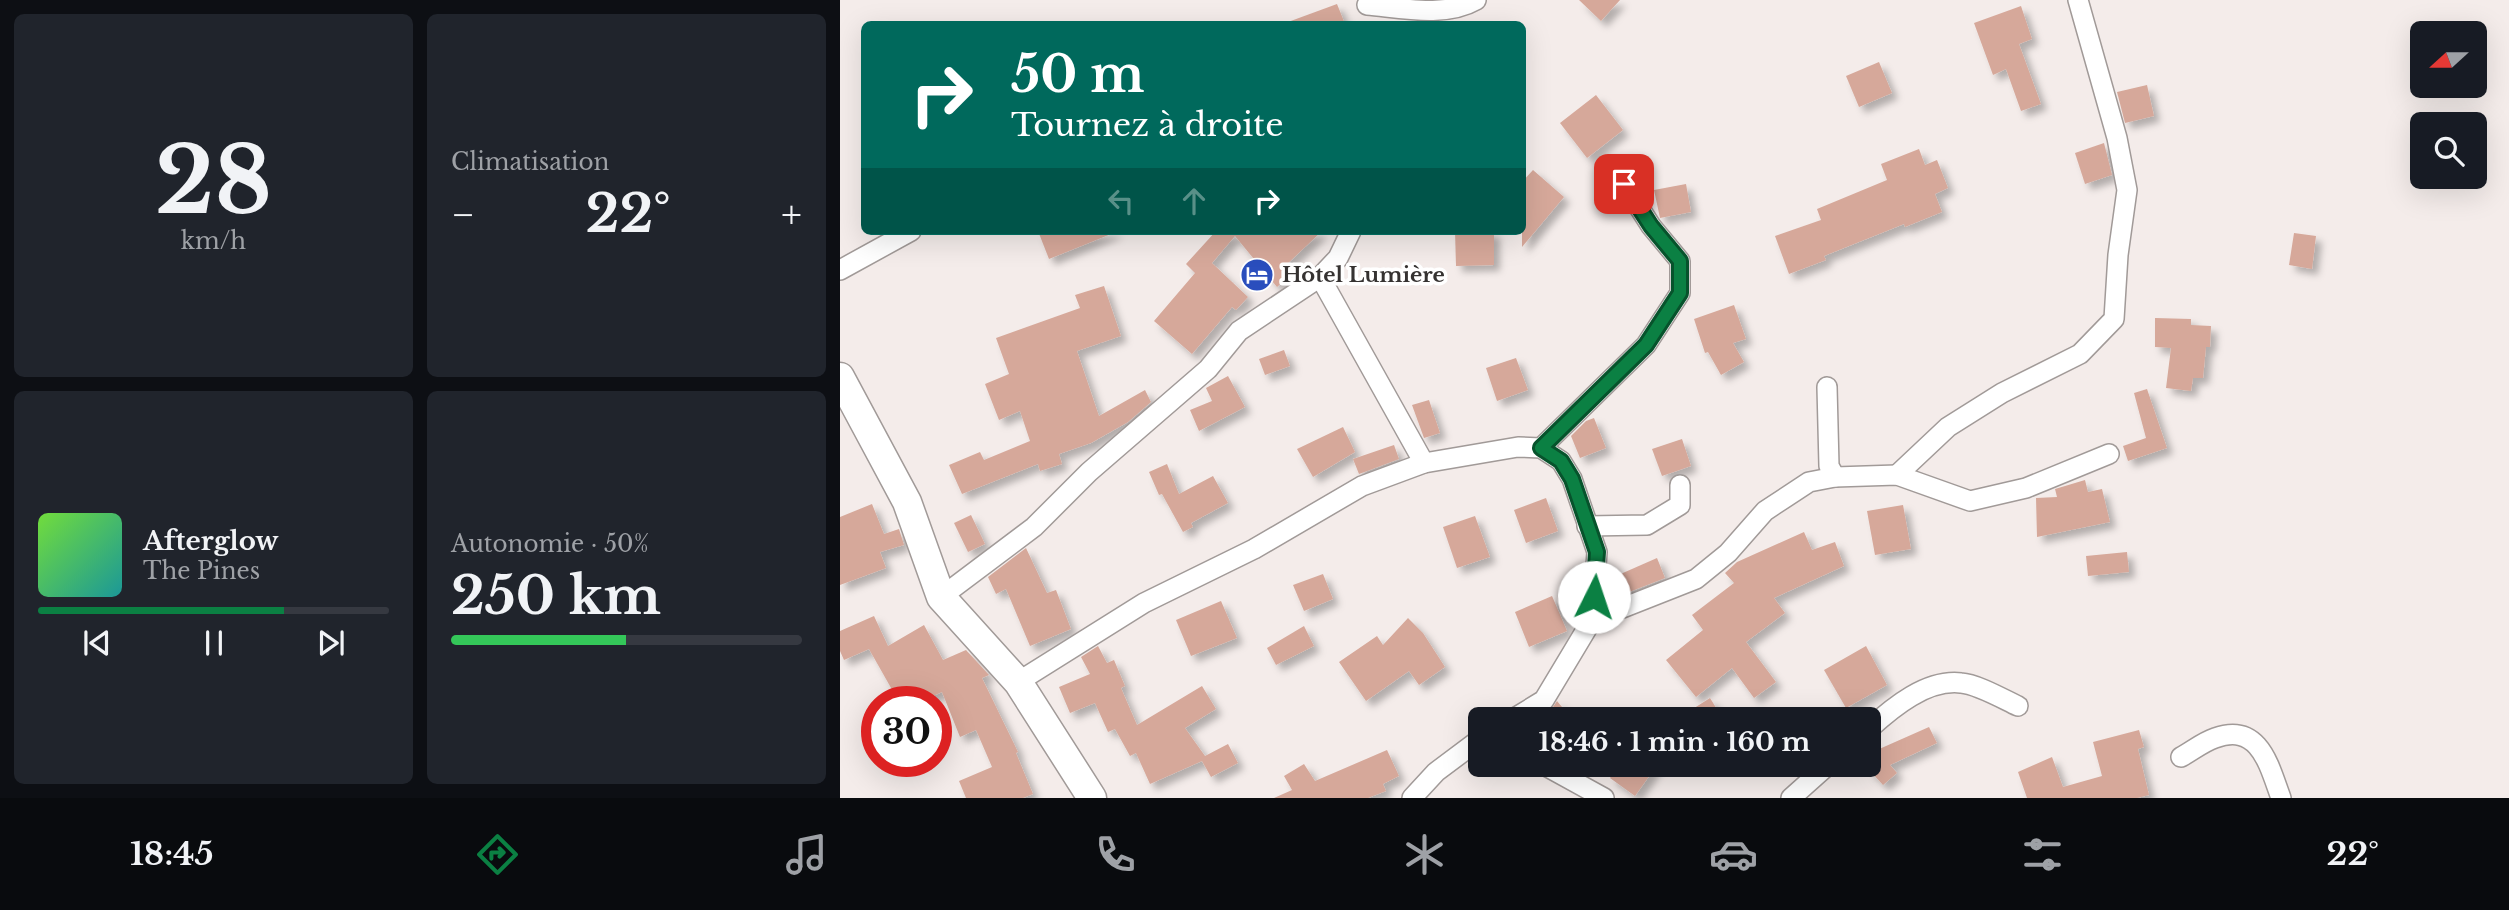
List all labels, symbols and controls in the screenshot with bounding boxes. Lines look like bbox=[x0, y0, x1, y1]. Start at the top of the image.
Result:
north arrow bbox=[2410, 21, 2487, 98]
map controls bbox=[2410, 21, 2487, 189]
text: 50 m bbox=[1011, 44, 1144, 105]
icon: right bbox=[896, 49, 987, 140]
text: Tournez à droite bbox=[1011, 105, 1284, 145]
button: search bbox=[2410, 112, 2487, 189]
text: 28 bbox=[155, 125, 272, 238]
text: Climatisation bbox=[451, 148, 609, 176]
pin bbox=[1594, 154, 1654, 214]
icon: arrive bbox=[1605, 165, 1643, 203]
text: 22° bbox=[586, 182, 671, 246]
icon: left bbox=[1102, 182, 1140, 220]
icon: ahead bbox=[1175, 182, 1213, 220]
icon: right bbox=[1248, 182, 1286, 220]
text: − bbox=[451, 191, 475, 238]
text: + bbox=[781, 191, 802, 238]
text: km/h bbox=[181, 227, 246, 255]
hotel icon: Hôtel Lumière bbox=[1238, 256, 1276, 294]
place label: Hôtel Lumière bbox=[1282, 262, 1445, 288]
text: Afterglow bbox=[143, 525, 279, 557]
text: Autonomie · 50% bbox=[451, 530, 649, 558]
text: The Pines bbox=[143, 557, 260, 585]
position arrow bbox=[1557, 560, 1631, 634]
text: 250 km bbox=[451, 564, 661, 628]
icon: previous bbox=[78, 624, 116, 662]
icon: pause bbox=[195, 624, 233, 662]
icon: next bbox=[312, 624, 350, 662]
speed limit sign: 30 bbox=[861, 686, 952, 777]
text: 18:46 · 1 min · 160 m bbox=[1539, 726, 1810, 758]
icon: directions bbox=[473, 830, 522, 879]
icon: music bbox=[782, 830, 831, 879]
icon: phone bbox=[1091, 830, 1140, 879]
icon: climate bbox=[1400, 830, 1449, 879]
icon: car bbox=[1709, 830, 1758, 879]
icon: filters bbox=[2018, 830, 2067, 879]
text: 18:45 bbox=[130, 834, 214, 874]
text: 22° bbox=[2327, 834, 2379, 874]

